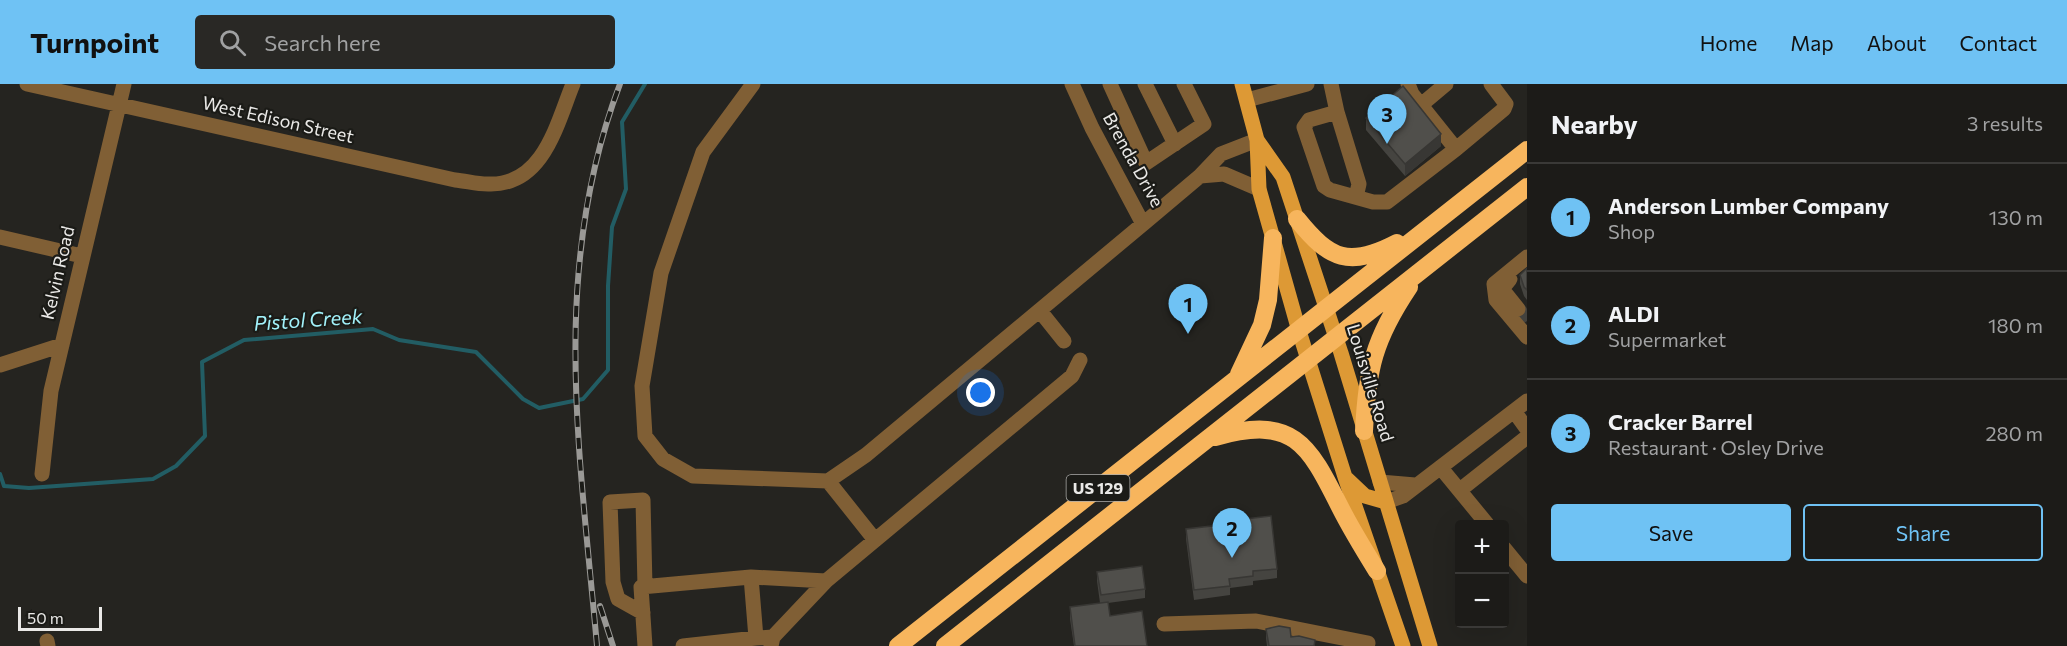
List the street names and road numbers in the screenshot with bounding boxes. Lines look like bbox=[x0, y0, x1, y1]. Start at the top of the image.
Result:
street label: West Edison Street bbox=[200, 91, 356, 147]
street label: Brenda Drive bbox=[1099, 108, 1169, 211]
street label: Kelvin Road bbox=[36, 224, 78, 322]
street label: Louisville Road bbox=[1343, 321, 1399, 444]
road number: US 129 bbox=[1066, 475, 1130, 501]

